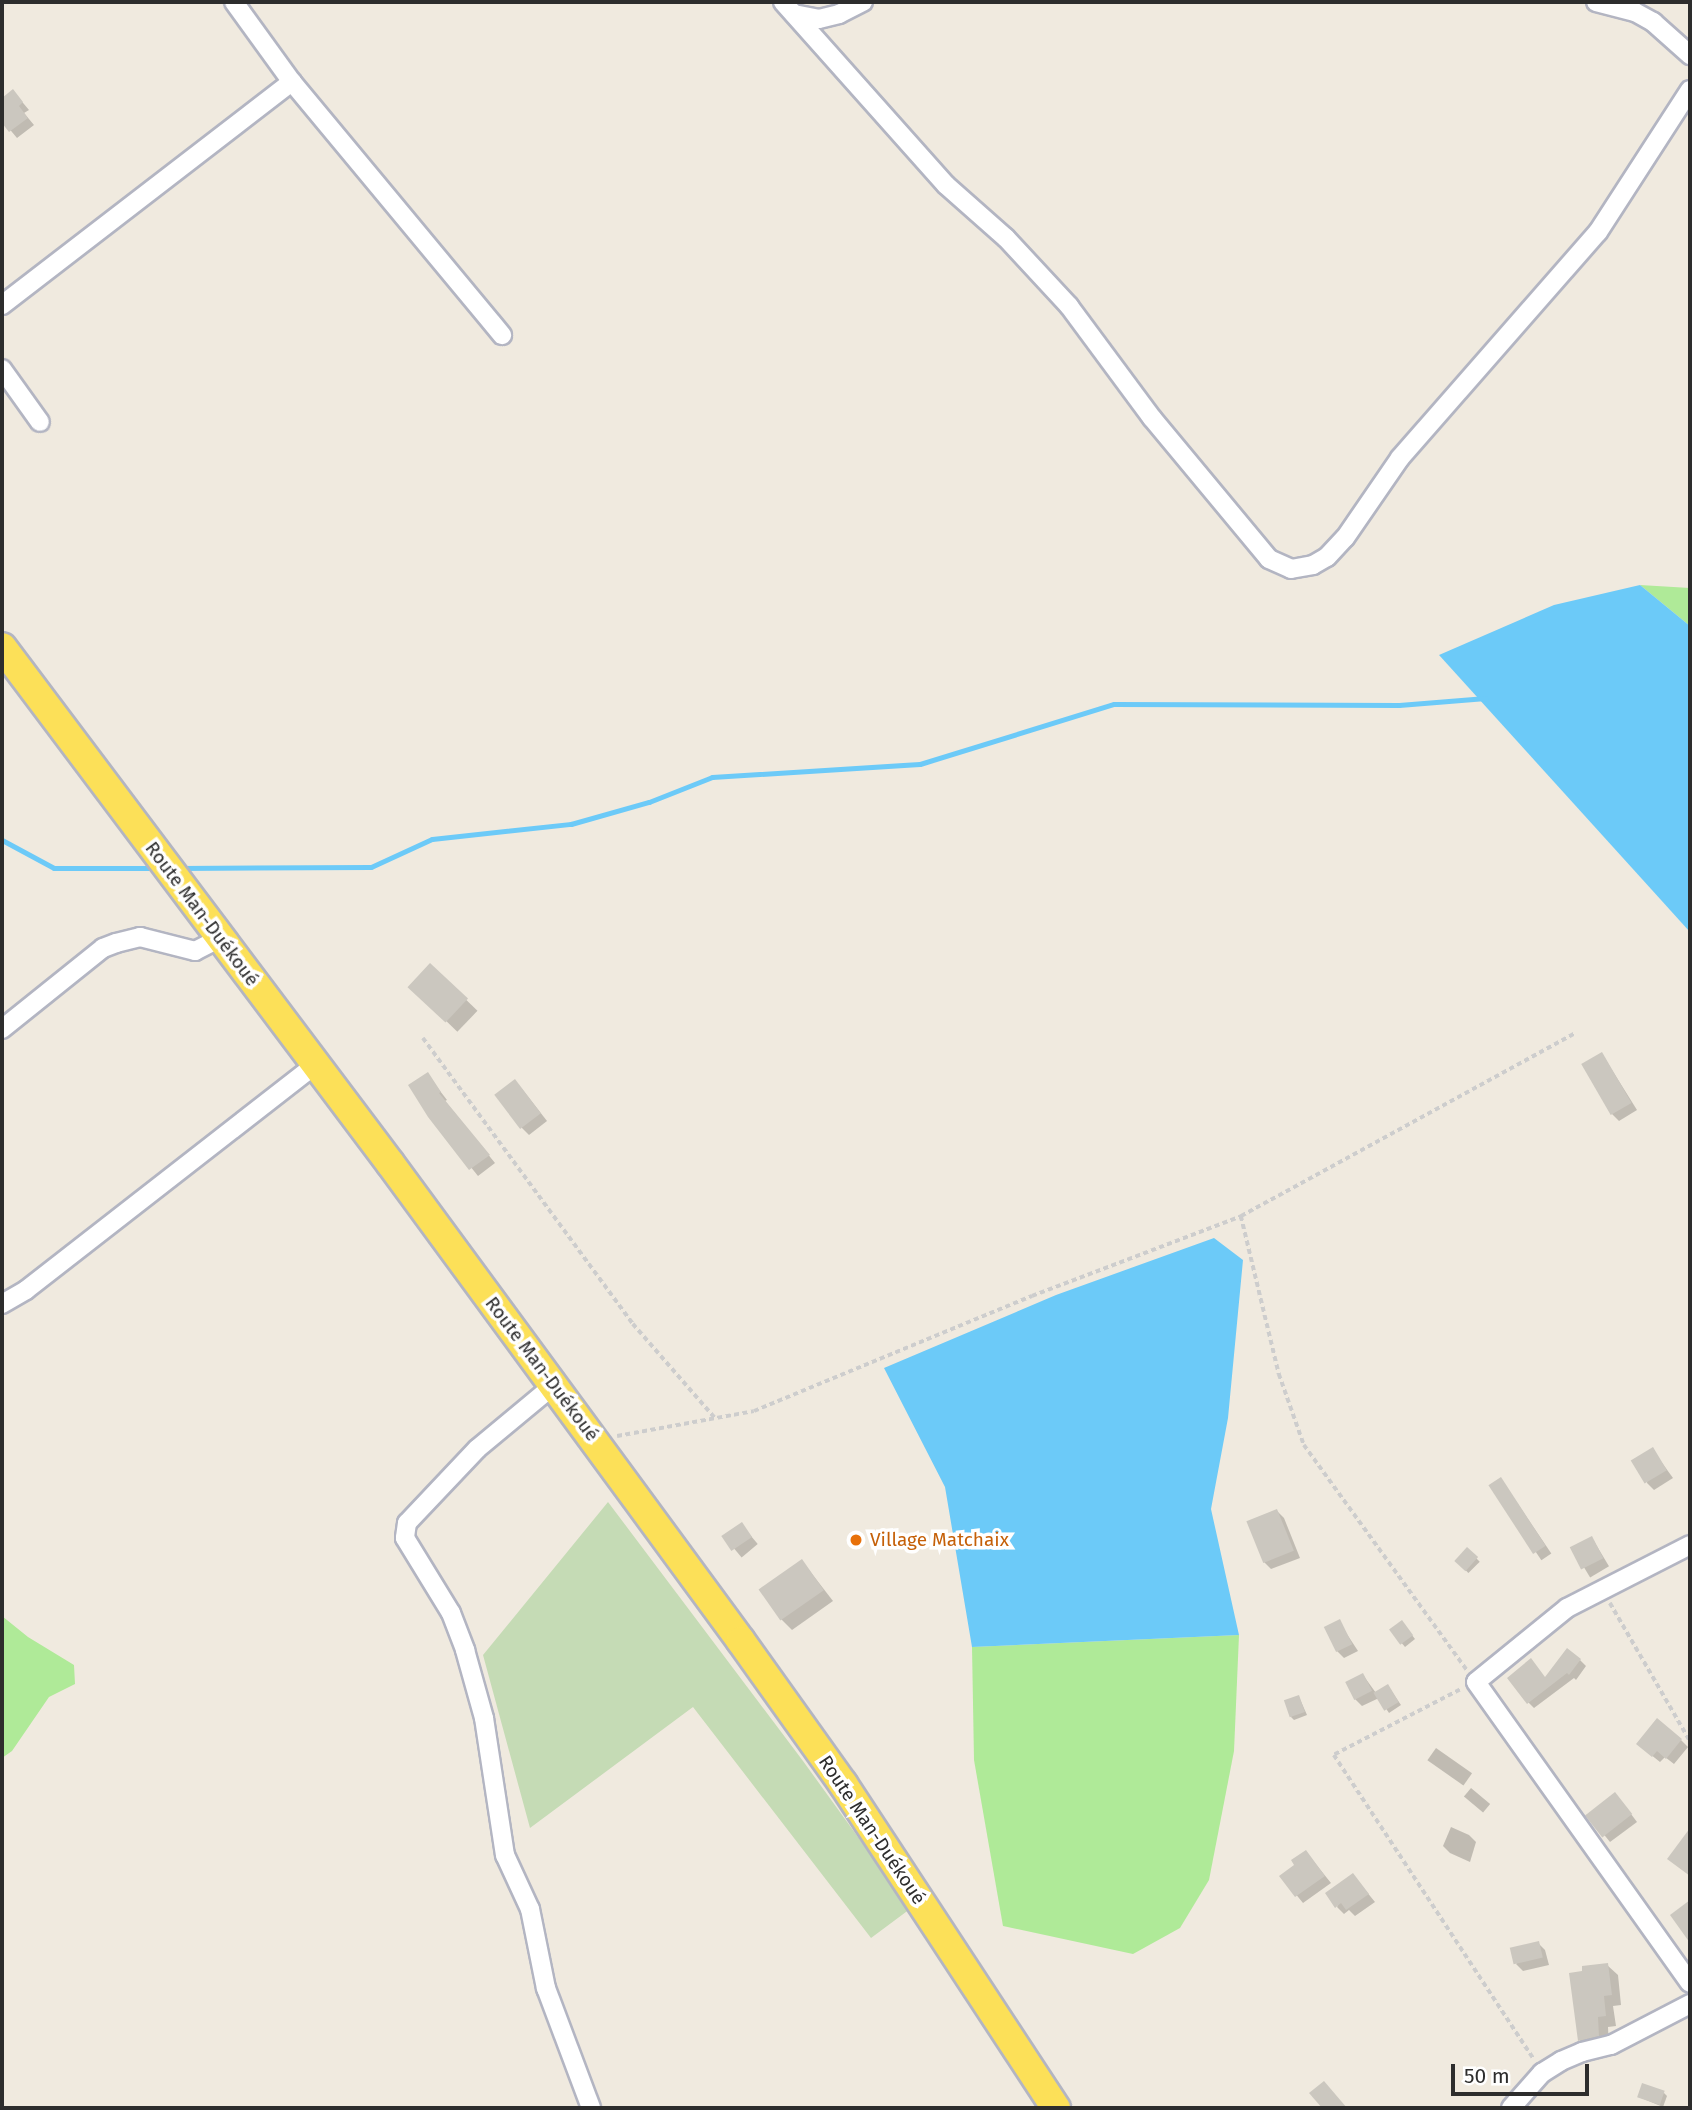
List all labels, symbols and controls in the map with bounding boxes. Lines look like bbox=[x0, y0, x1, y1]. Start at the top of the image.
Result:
street label: Route Man-Duékoué bbox=[140, 837, 264, 991]
street label: Route Man-Duékoué bbox=[480, 1292, 604, 1446]
place label: Village Matchaix bbox=[870, 1529, 1009, 1551]
marker: Village Matchaix bbox=[848, 1532, 864, 1548]
street label: Route Man-Duékoué bbox=[814, 1751, 930, 1909]
scale bar bbox=[1454, 2050, 1592, 2094]
text: 50 m bbox=[1464, 2063, 1510, 2089]

